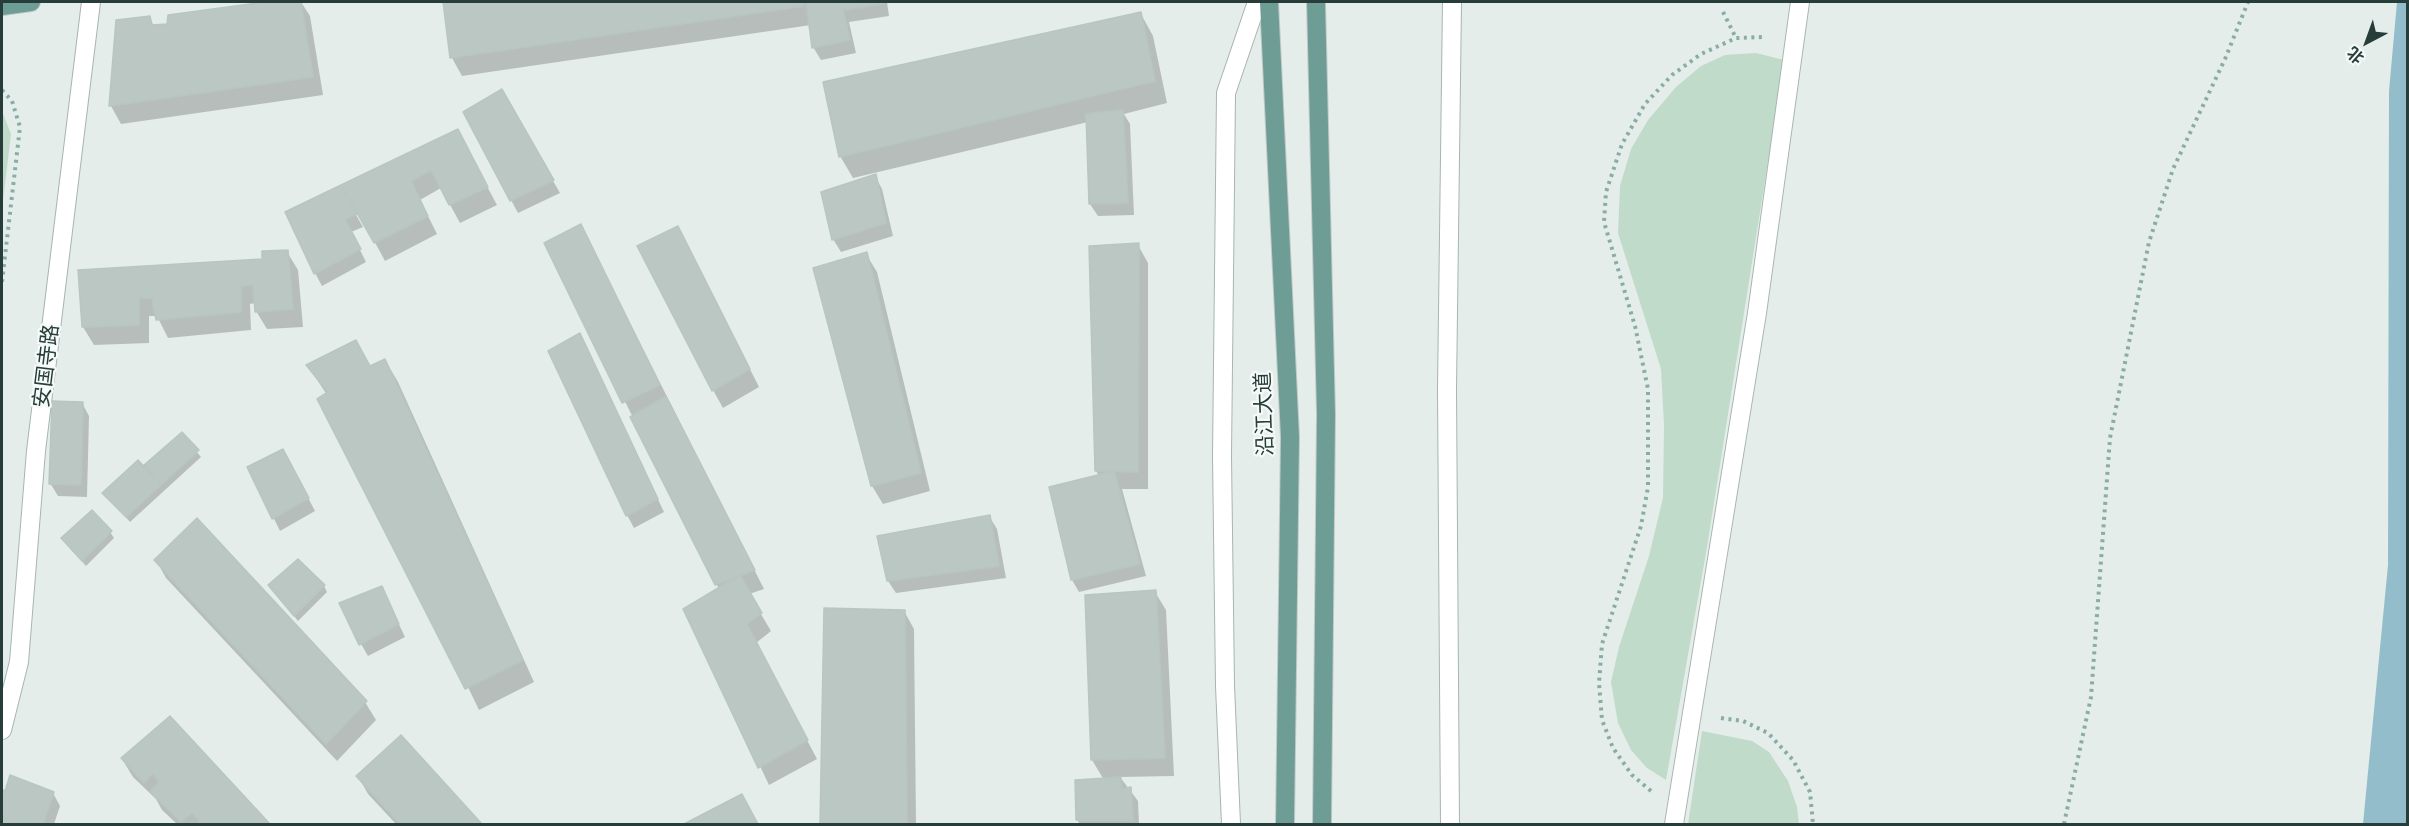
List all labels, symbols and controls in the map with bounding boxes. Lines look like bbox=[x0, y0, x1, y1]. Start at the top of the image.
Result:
north arrow bbox=[2337, 12, 2397, 72]
text: 北 bbox=[2343, 43, 2368, 68]
street label: 安国寺路 bbox=[29, 323, 65, 409]
street label: 沿江大道 bbox=[1251, 372, 1279, 456]

